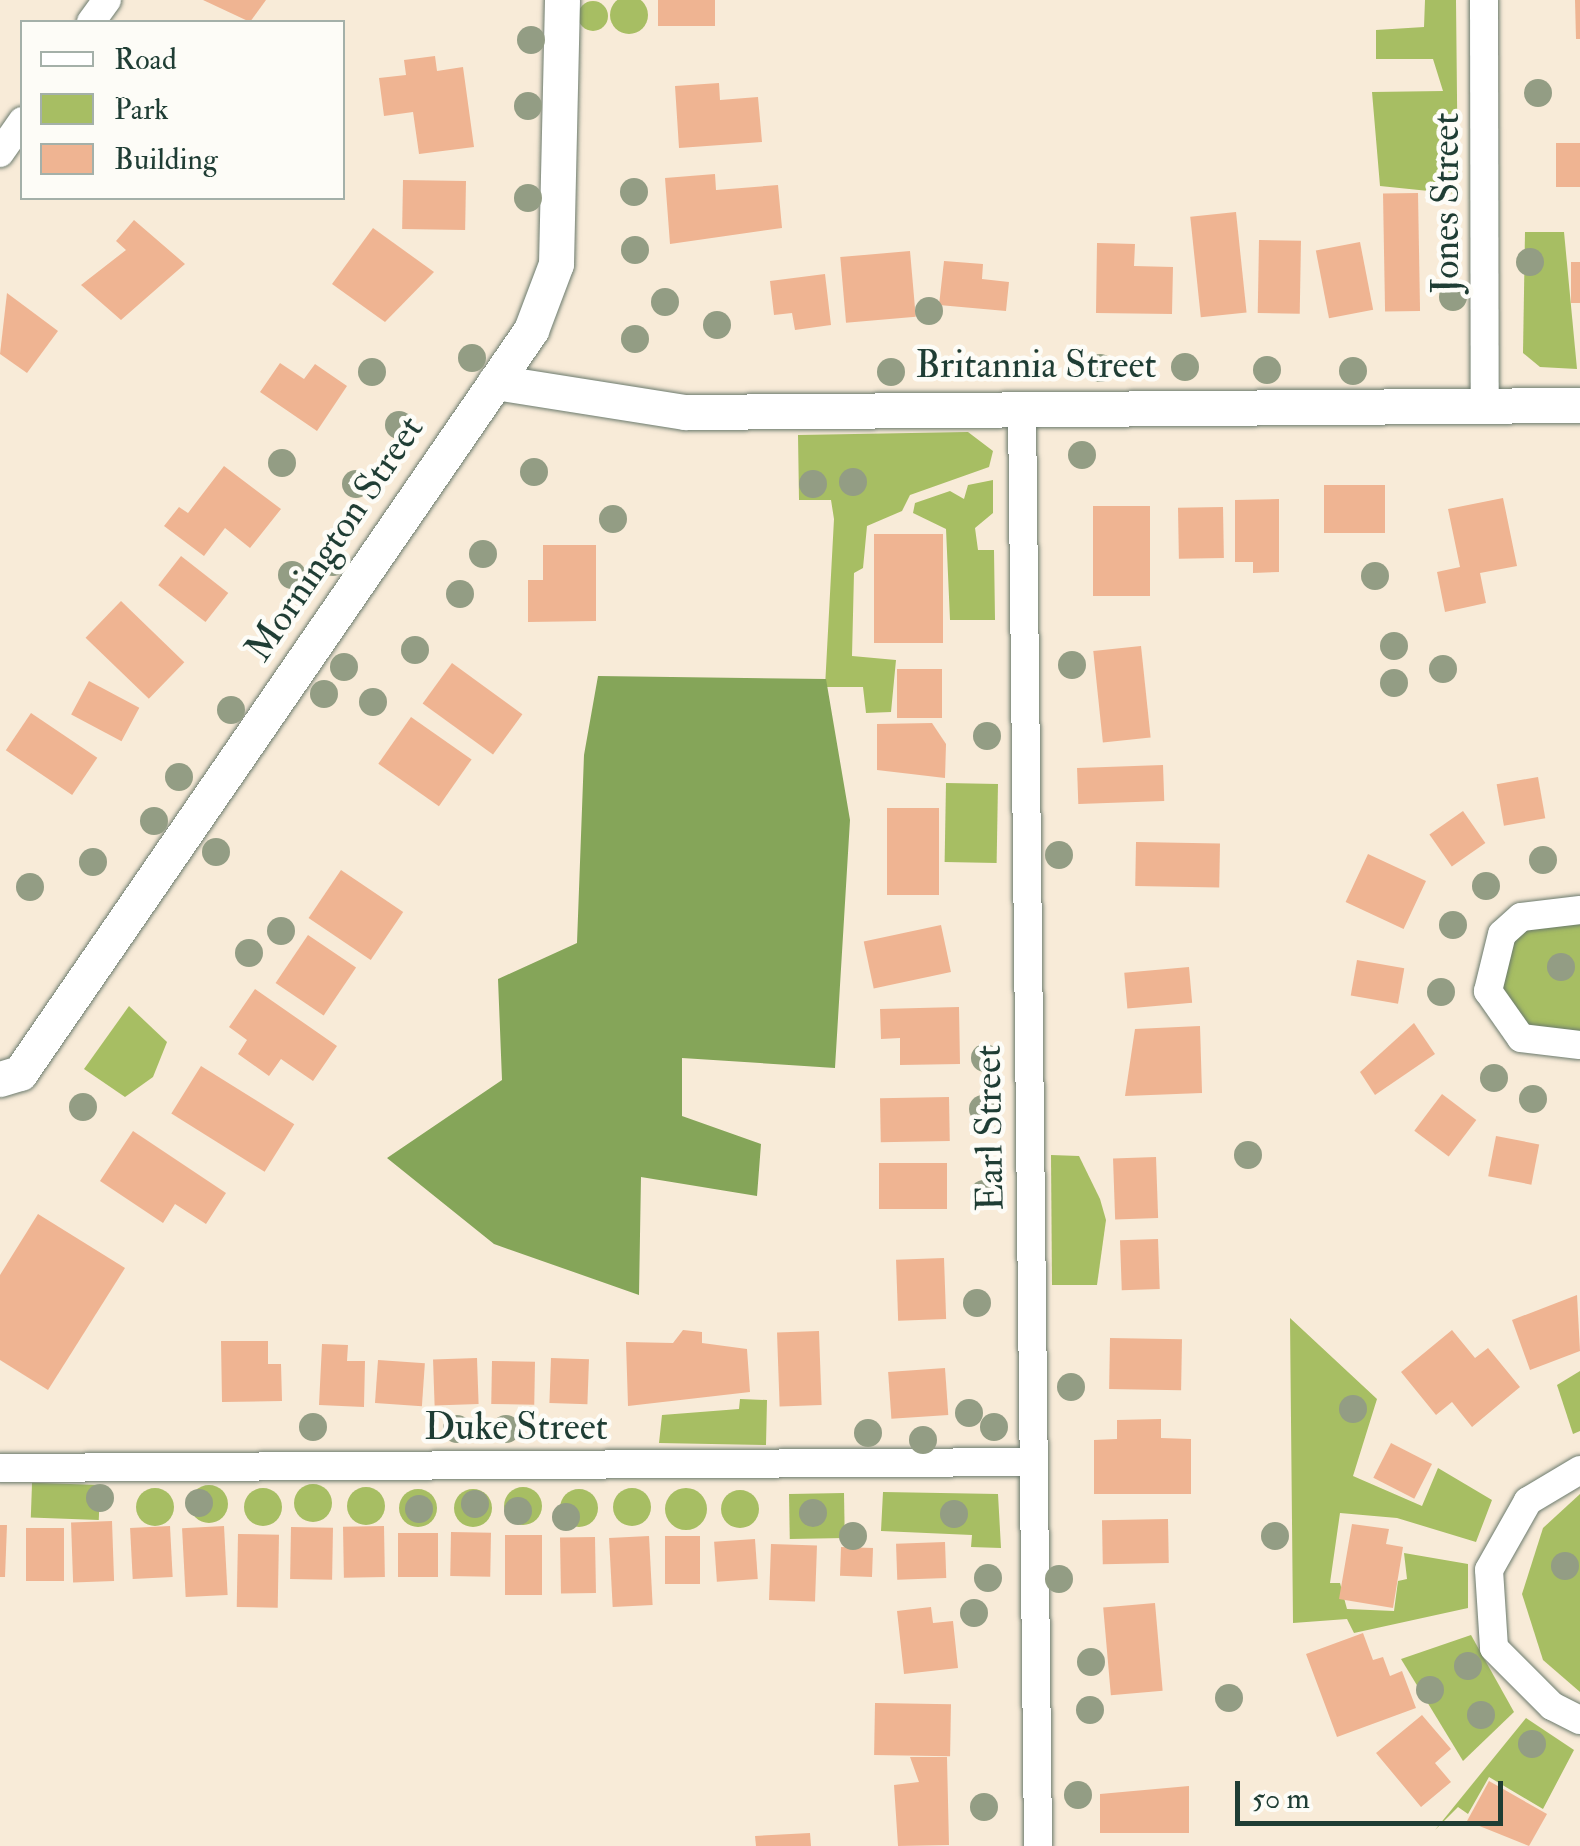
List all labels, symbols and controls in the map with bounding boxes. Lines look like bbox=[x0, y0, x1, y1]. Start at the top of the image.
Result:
legend bbox=[20, 20, 345, 200]
text: Road bbox=[114, 41, 177, 78]
text: Park bbox=[114, 91, 169, 128]
street label: Jones Street bbox=[1424, 112, 1470, 294]
text: Building bbox=[114, 141, 218, 178]
street label: Britannia Street bbox=[915, 343, 1157, 389]
street label: Mornington Street bbox=[236, 408, 434, 670]
street label: Earl Street bbox=[966, 1044, 1014, 1212]
street label: Duke Street bbox=[424, 1405, 608, 1451]
scale bar bbox=[1240, 1761, 1508, 1823]
text: 50 m bbox=[1252, 1780, 1310, 1817]

